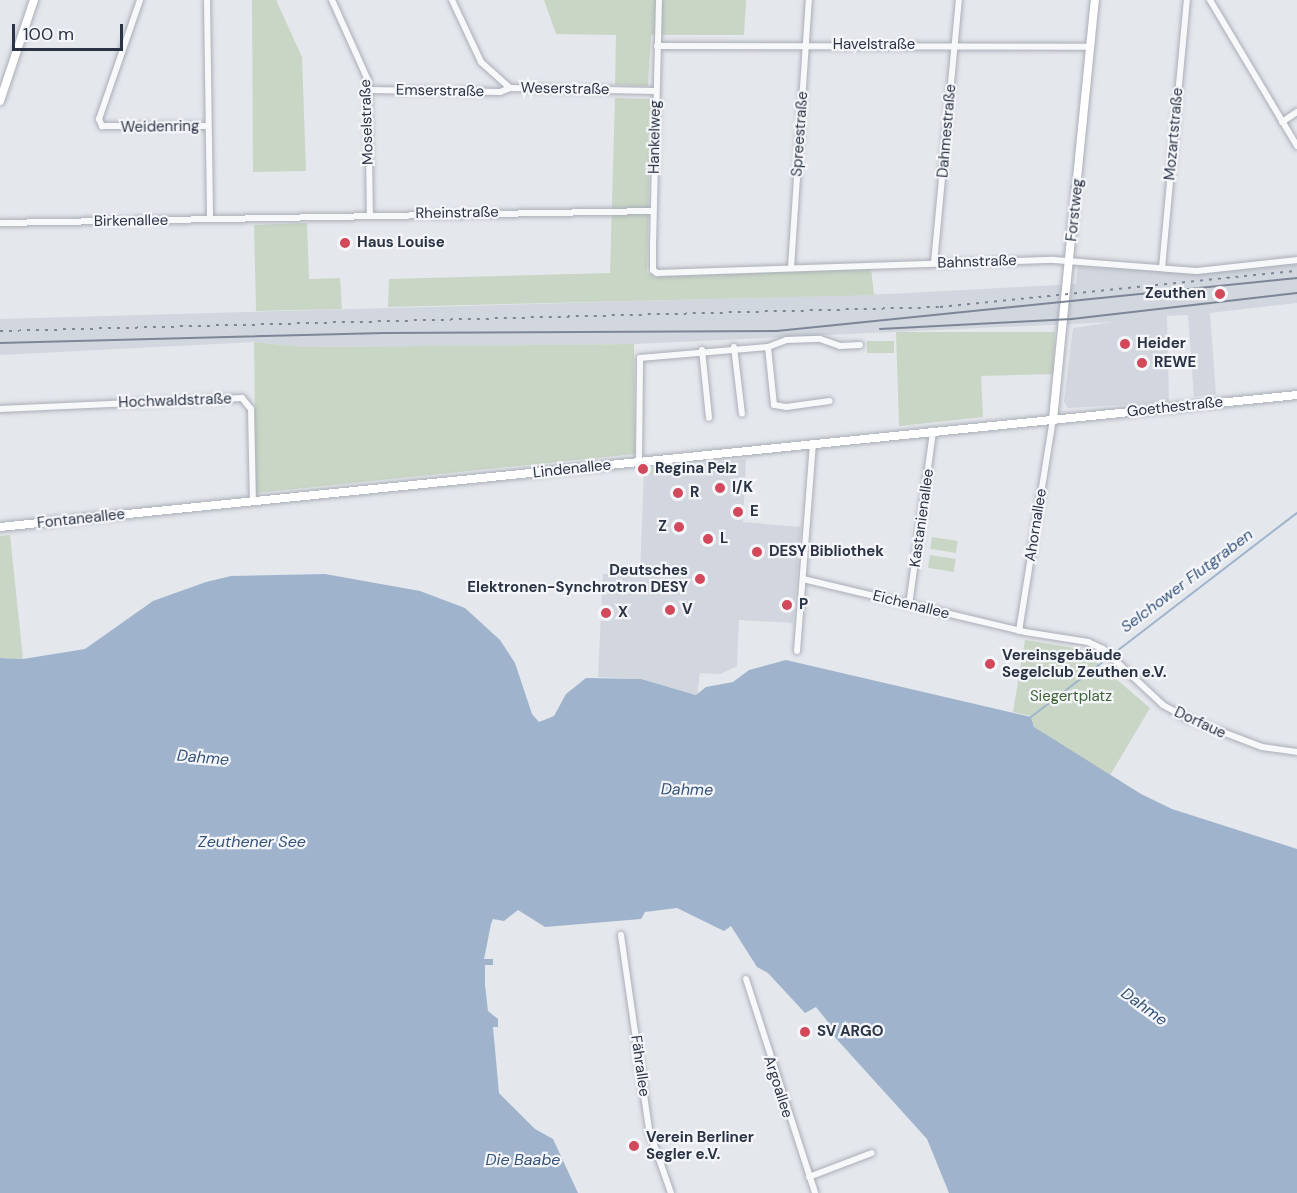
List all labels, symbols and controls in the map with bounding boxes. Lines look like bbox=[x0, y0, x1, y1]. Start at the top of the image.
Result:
scale bar bbox=[15, 12, 126, 50]
text: 100 m bbox=[23, 22, 74, 46]
street label: Havelstraße bbox=[833, 36, 915, 54]
street label: Moselstraße bbox=[357, 79, 377, 165]
street label: Weserstraße bbox=[520, 79, 610, 99]
street label: Emserstraße bbox=[396, 81, 484, 101]
street label: Dahmestraße bbox=[934, 83, 960, 179]
street label: Mozartstraße bbox=[1161, 87, 1187, 181]
street label: Spreestraße bbox=[788, 91, 812, 177]
street label: Hankelweg bbox=[645, 100, 665, 174]
street label: Weidenring bbox=[121, 117, 199, 137]
street label: Forstweg bbox=[1063, 178, 1087, 242]
street label: Rheinstraße bbox=[415, 203, 499, 223]
street label: Birkenallee bbox=[94, 211, 168, 231]
place label: Haus Louise bbox=[357, 234, 445, 252]
marker: Haus Louise bbox=[338, 236, 352, 250]
street label: Bahnstraße bbox=[937, 252, 1017, 272]
place label: Zeuthen bbox=[1145, 285, 1206, 303]
marker: Zeuthen bbox=[1211, 285, 1229, 303]
place label: Heider bbox=[1137, 335, 1186, 353]
marker: Heider bbox=[1118, 337, 1132, 351]
place label: REWE bbox=[1154, 354, 1196, 372]
marker: REWE bbox=[1135, 356, 1149, 370]
street label: Hochwaldstraße bbox=[118, 390, 232, 412]
street label: Goethestraße bbox=[1126, 393, 1224, 421]
street label: Lindenallee bbox=[532, 456, 612, 482]
place label: Regina Pelz bbox=[655, 460, 737, 478]
marker: Regina Pelz bbox=[636, 462, 650, 476]
street label: Kastanienallee bbox=[906, 468, 938, 568]
place label: I/K bbox=[732, 479, 753, 497]
marker: I/K bbox=[713, 481, 727, 495]
place label: R bbox=[690, 484, 699, 502]
marker: R bbox=[671, 486, 685, 500]
street label: Ahornallee bbox=[1021, 487, 1051, 563]
place label: E bbox=[750, 503, 759, 521]
street label: Fontaneallee bbox=[36, 505, 126, 533]
marker: E bbox=[731, 505, 745, 519]
place label: Z bbox=[658, 518, 667, 536]
marker: Z bbox=[672, 520, 686, 534]
water label: Selchower Flutgraben bbox=[1117, 525, 1257, 637]
place label: L bbox=[720, 530, 728, 548]
marker: L bbox=[701, 532, 715, 546]
place label: DESY Bibliothek bbox=[769, 543, 884, 561]
marker: DESY Bibliothek bbox=[750, 545, 764, 559]
place label: Deutsches Elektronen-Synchrotron DESY bbox=[467, 561, 688, 596]
marker: Deutsches Elektronen-Synchrotron DESY bbox=[693, 572, 707, 586]
street label: Eichenallee bbox=[871, 587, 951, 623]
place label: P bbox=[799, 596, 808, 614]
marker: P bbox=[780, 598, 794, 612]
place label: V bbox=[682, 601, 693, 619]
marker: V bbox=[663, 603, 677, 617]
place label: X bbox=[618, 604, 628, 622]
marker: X bbox=[599, 606, 613, 620]
place label: Vereinsgebäude Segelclub Zeuthen e.V. bbox=[1002, 646, 1167, 681]
marker: Vereinsgebäude Segelclub Zeuthen e.V. bbox=[983, 657, 997, 671]
park label: Siegertplatz bbox=[1030, 688, 1112, 706]
street label: Dorfaue bbox=[1171, 703, 1229, 743]
water label: Dahme bbox=[176, 746, 230, 770]
water label: Dahme bbox=[661, 780, 713, 800]
water label: Zeuthener See bbox=[198, 832, 306, 852]
water label: Dahme bbox=[1117, 984, 1171, 1030]
place label: SV ARGO bbox=[817, 1023, 883, 1041]
marker: SV ARGO bbox=[798, 1025, 812, 1039]
street label: Fährallee bbox=[627, 1034, 653, 1098]
street label: Argoallee bbox=[760, 1054, 796, 1120]
place label: Verein Berliner Segler e.V. bbox=[646, 1128, 754, 1163]
marker: Verein Berliner Segler e.V. bbox=[627, 1139, 641, 1153]
water label: Die Baabe bbox=[486, 1150, 560, 1170]

